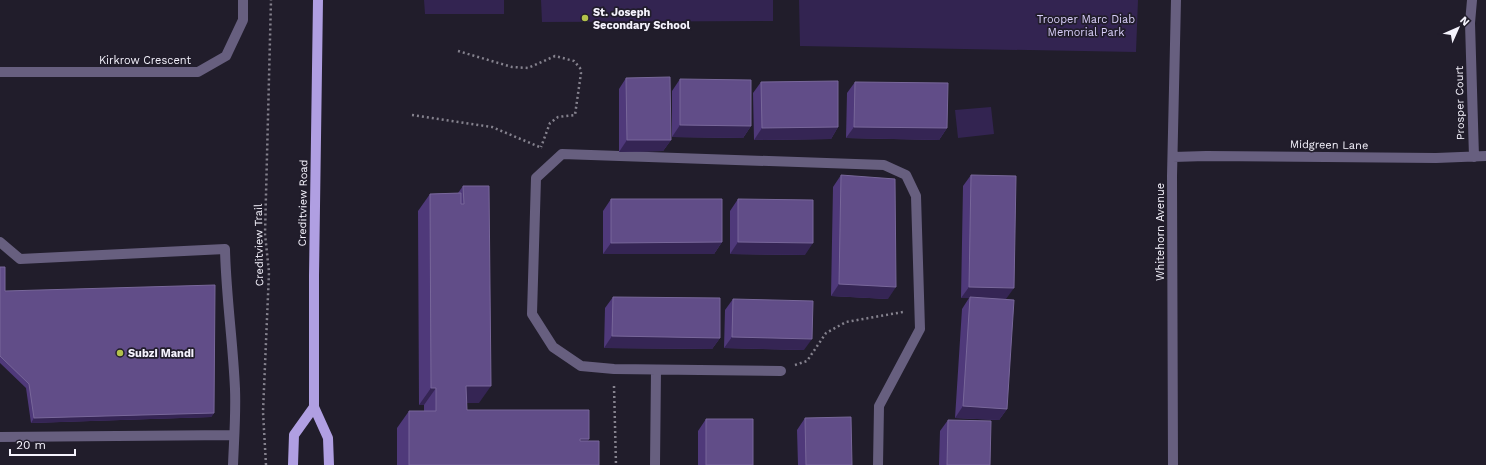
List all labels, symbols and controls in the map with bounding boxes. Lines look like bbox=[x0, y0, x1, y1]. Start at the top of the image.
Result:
place label: St. Joseph Secondary School bbox=[593, 6, 691, 32]
north arrow bbox=[1438, 8, 1478, 48]
marker: St. Joseph Secondary School bbox=[580, 13, 590, 23]
park label: Trooper Marc Diab Memorial Park bbox=[1037, 13, 1135, 39]
text: N bbox=[1457, 14, 1472, 29]
street label: Kirkrow Crescent bbox=[99, 54, 191, 67]
street label: Prosper Court bbox=[1453, 65, 1467, 140]
street label: Midgreen Lane bbox=[1290, 138, 1368, 152]
street label: Creditview Road bbox=[296, 159, 310, 247]
street label: Whitehorn Avenue bbox=[1154, 183, 1167, 281]
street label: Creditview Trail bbox=[252, 203, 266, 286]
place label: Subzi Mandi bbox=[128, 347, 194, 360]
marker: Subzi Mandi bbox=[115, 348, 125, 358]
scale bar bbox=[10, 431, 75, 457]
text: 20 m bbox=[16, 438, 46, 452]

